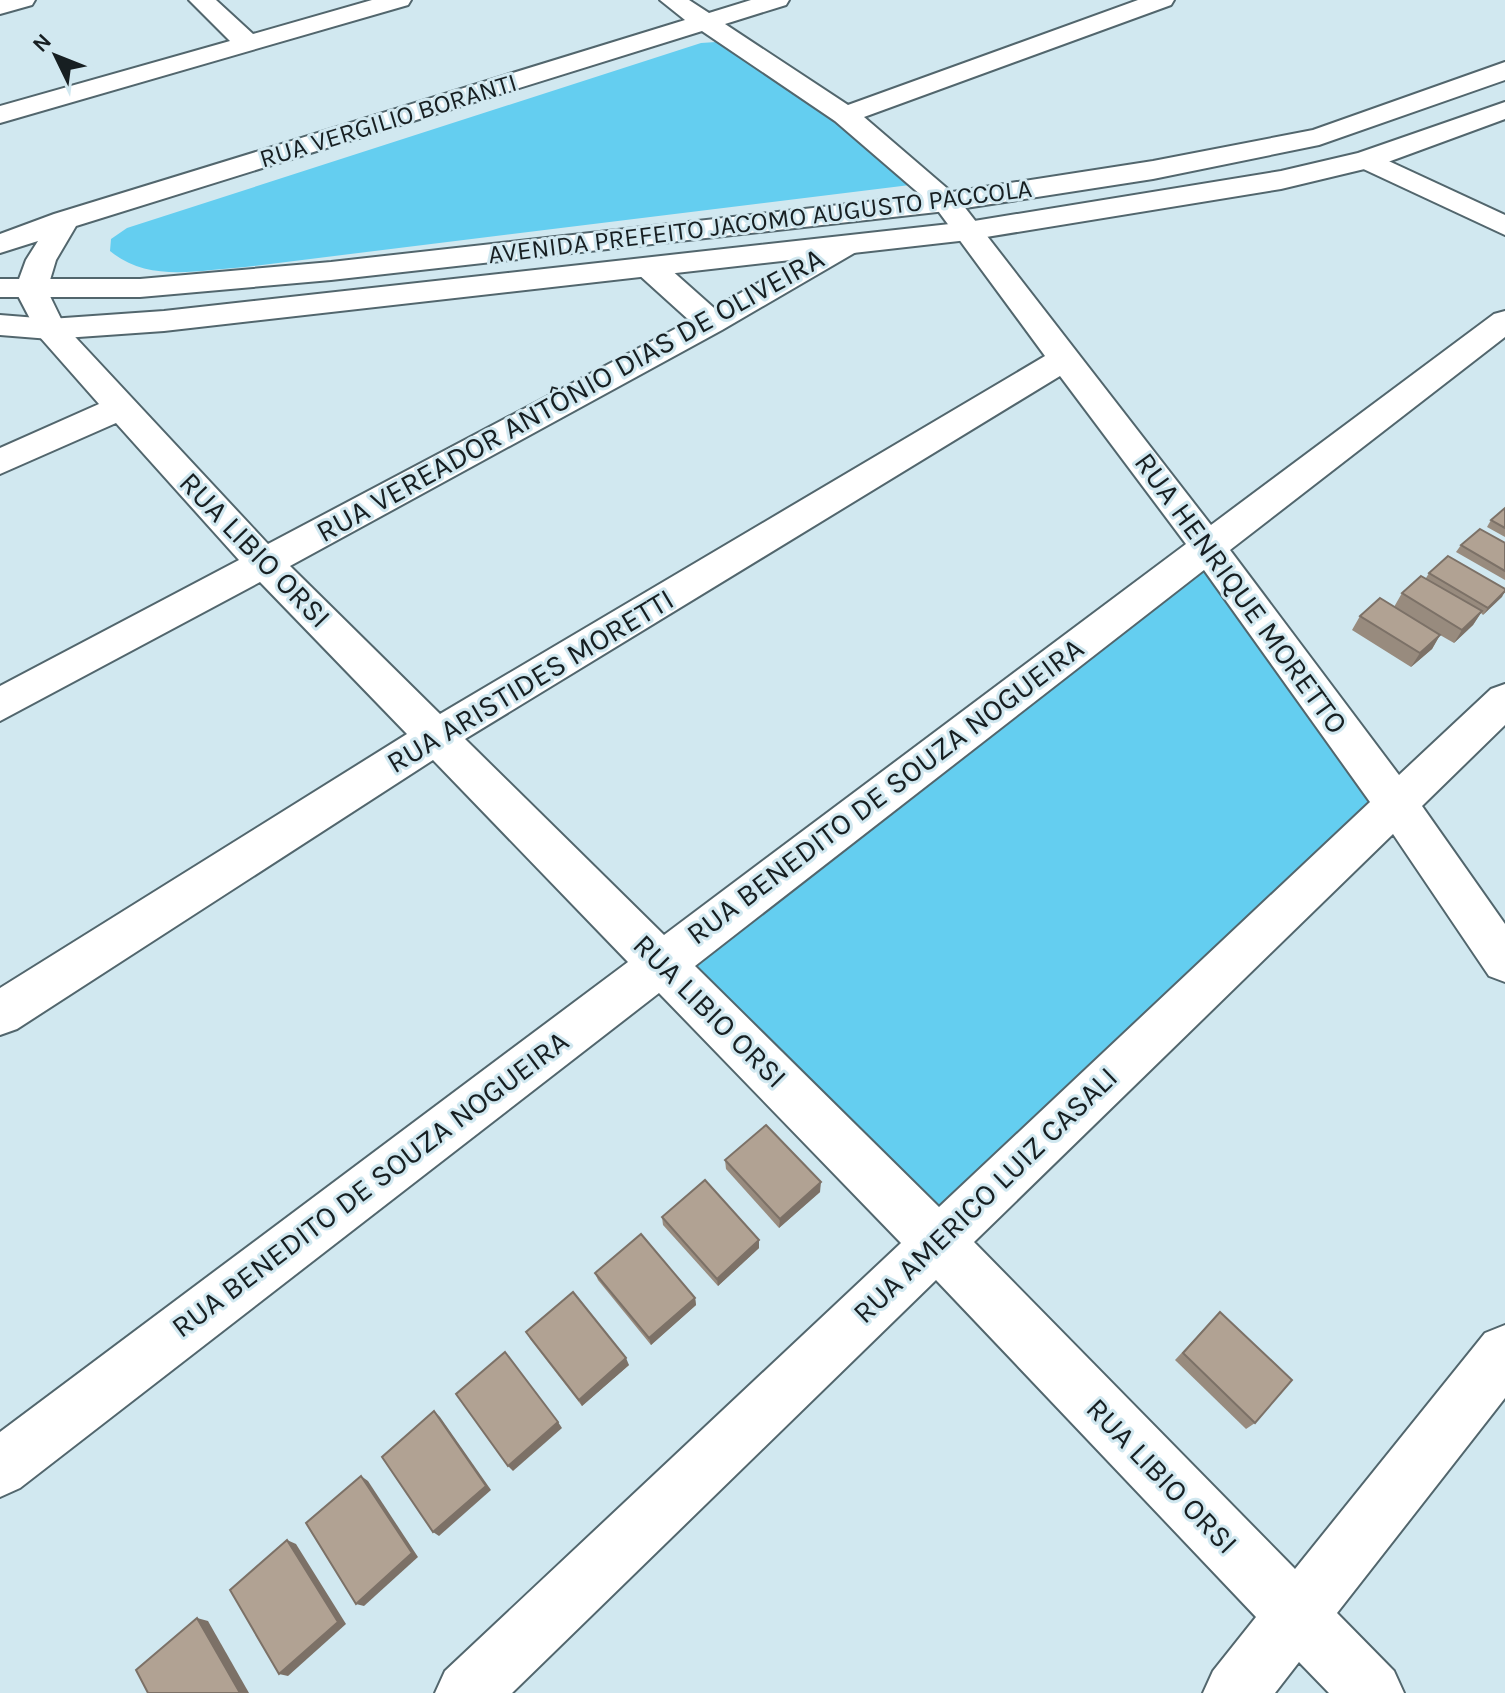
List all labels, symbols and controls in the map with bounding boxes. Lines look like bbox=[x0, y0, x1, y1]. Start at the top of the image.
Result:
north arrow bbox=[16, 16, 96, 96]
text: N bbox=[27, 28, 57, 58]
street label: RUA VERGILIO BORANTI bbox=[256, 67, 521, 174]
street label: AVENIDA PREFEITO JACOMO AUGUSTO PACCOLA bbox=[486, 173, 1034, 270]
street label: RUA VEREADOR ANTÔNIO DIAS DE OLIVEIRA bbox=[310, 240, 830, 550]
street label: RUA HENRIQUE MORETTO bbox=[1127, 445, 1355, 741]
street label: RUA LIBIO ORSI bbox=[172, 465, 338, 635]
street label: RUA ARISTIDES MORETTI bbox=[380, 581, 680, 781]
street label: RUA BENEDITO DE SOUZA NOGUEIRA bbox=[679, 630, 1091, 952]
street label: RUA LIBIO ORSI bbox=[626, 927, 794, 1095]
street label: RUA BENEDITO DE SOUZA NOGUEIRA bbox=[164, 1023, 576, 1345]
street label: RUA AMERICO LUIZ CASALI bbox=[845, 1059, 1125, 1331]
street label: RUA LIBIO ORSI bbox=[1079, 1391, 1245, 1561]

